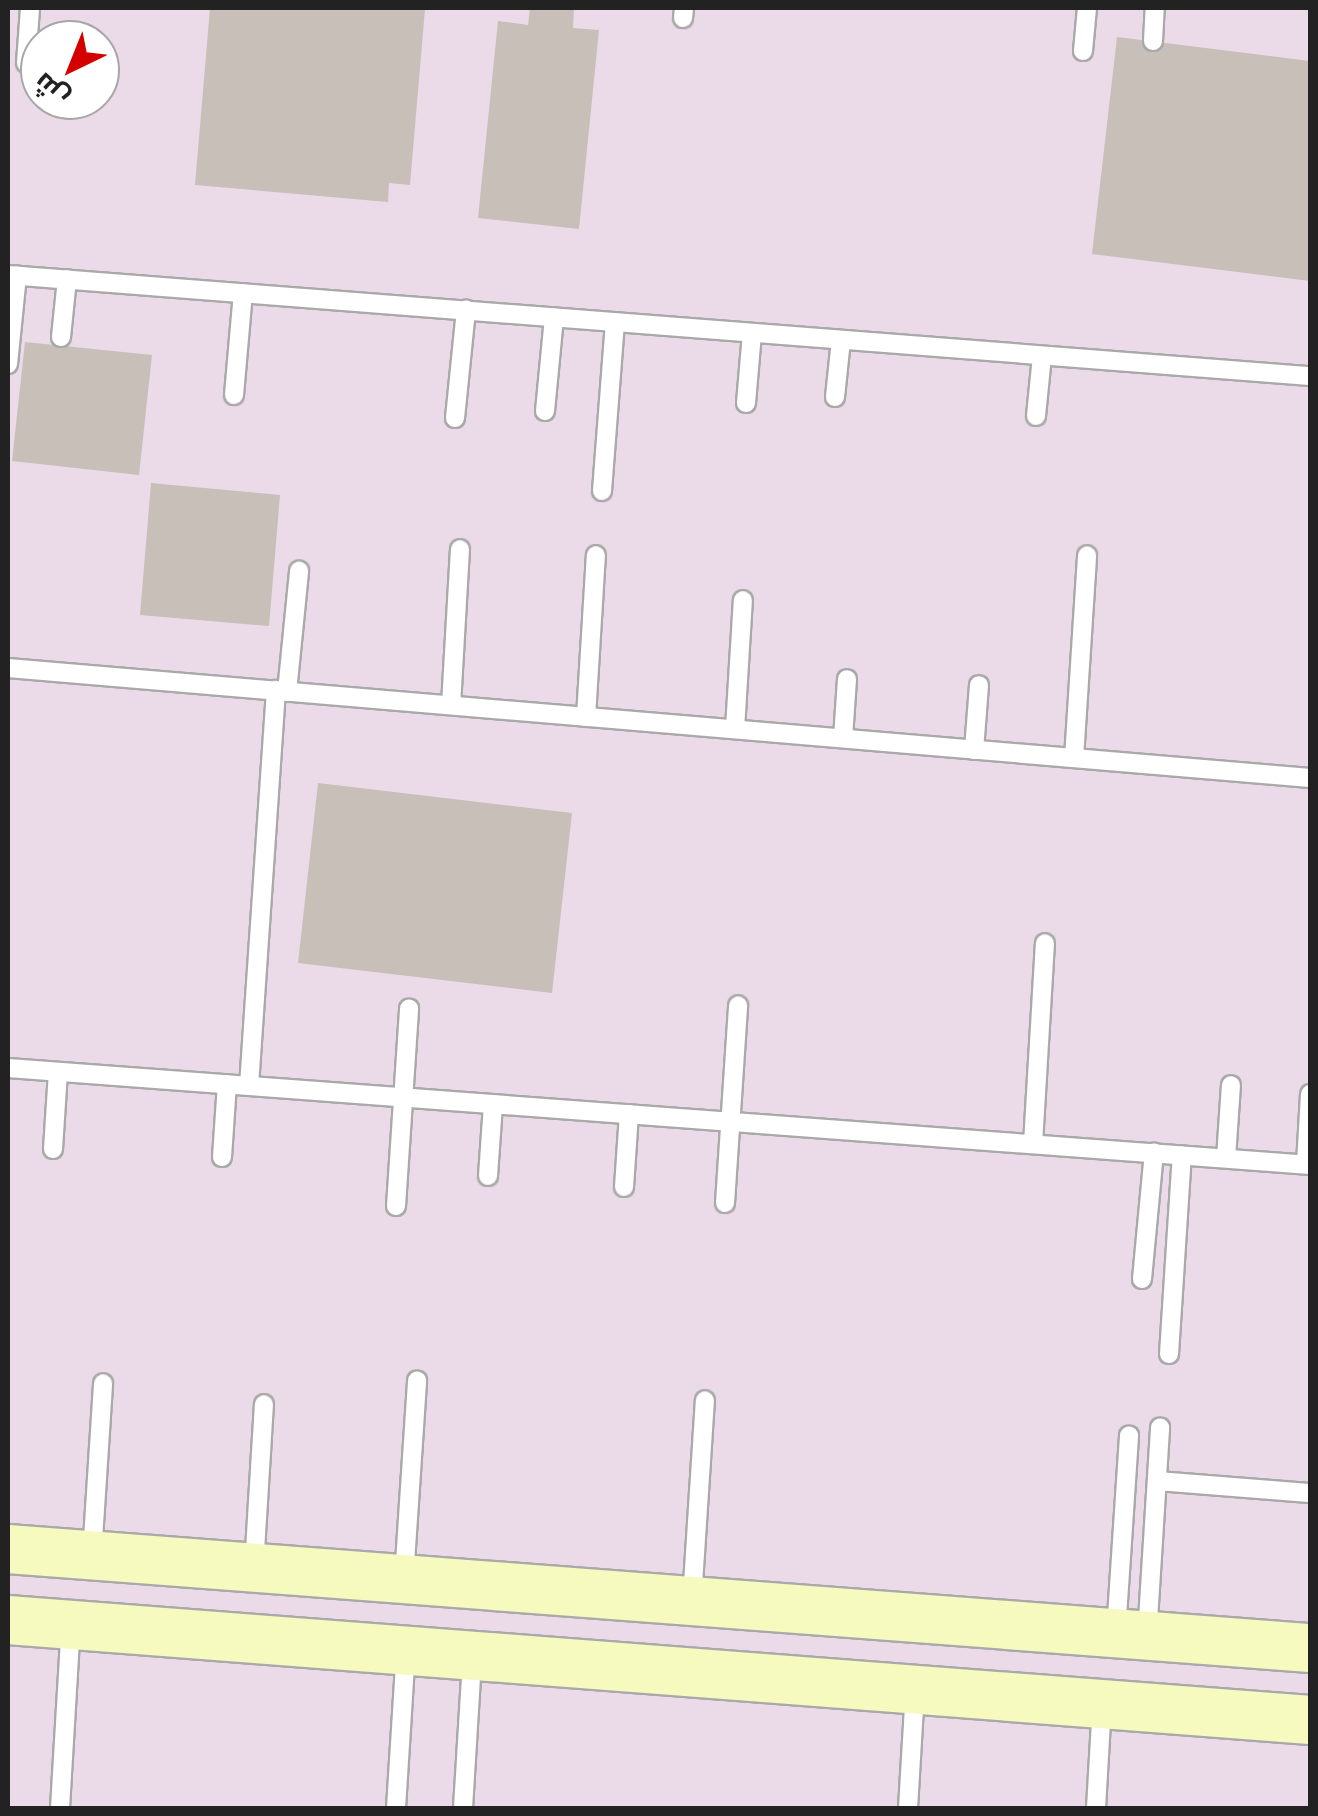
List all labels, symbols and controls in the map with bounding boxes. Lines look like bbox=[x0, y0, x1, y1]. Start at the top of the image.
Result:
north arrow bbox=[20, 20, 120, 120]
text: ش bbox=[26, 66, 76, 115]

